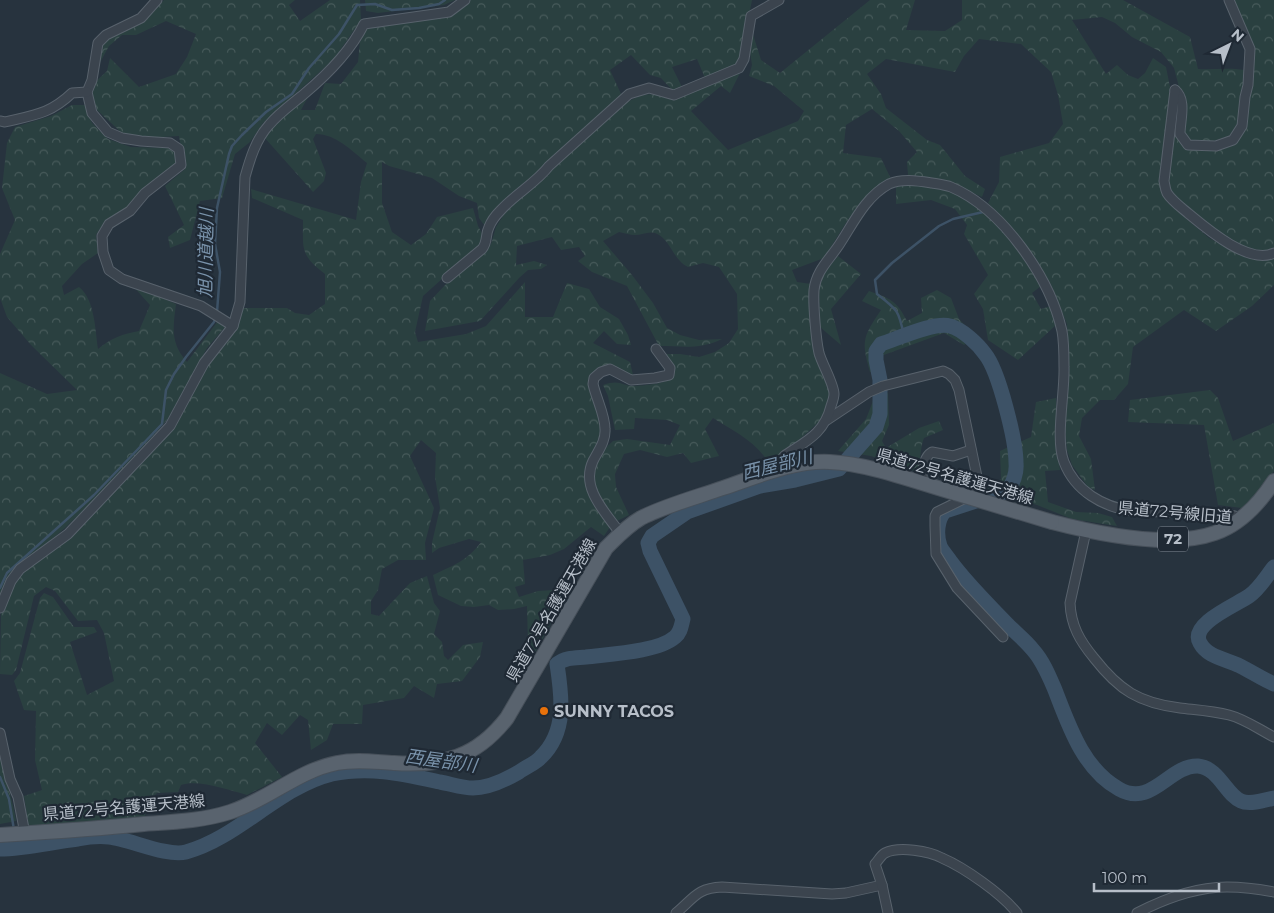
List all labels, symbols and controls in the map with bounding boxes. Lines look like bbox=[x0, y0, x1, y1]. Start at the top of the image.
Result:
north arrow bbox=[1204, 20, 1254, 70]
text: N bbox=[1227, 25, 1248, 46]
water label: 旭川道越川 bbox=[194, 206, 218, 298]
water label: 西屋部川 bbox=[739, 445, 817, 484]
street label: 県道72号名護運天港線 bbox=[874, 445, 1036, 508]
street label: 県道72号線旧道 bbox=[1117, 498, 1233, 527]
road number: 72 bbox=[1158, 526, 1188, 552]
street label: 県道72号名護運天港線 bbox=[503, 535, 600, 685]
place label: SUNNY TACOS bbox=[554, 702, 674, 721]
marker: SUNNY TACOS bbox=[538, 705, 550, 717]
water label: 西屋部川 bbox=[404, 745, 480, 777]
street label: 県道72号名護運天港線 bbox=[42, 791, 206, 824]
scale bar bbox=[1094, 860, 1219, 892]
text: 100 m bbox=[1102, 868, 1147, 887]

